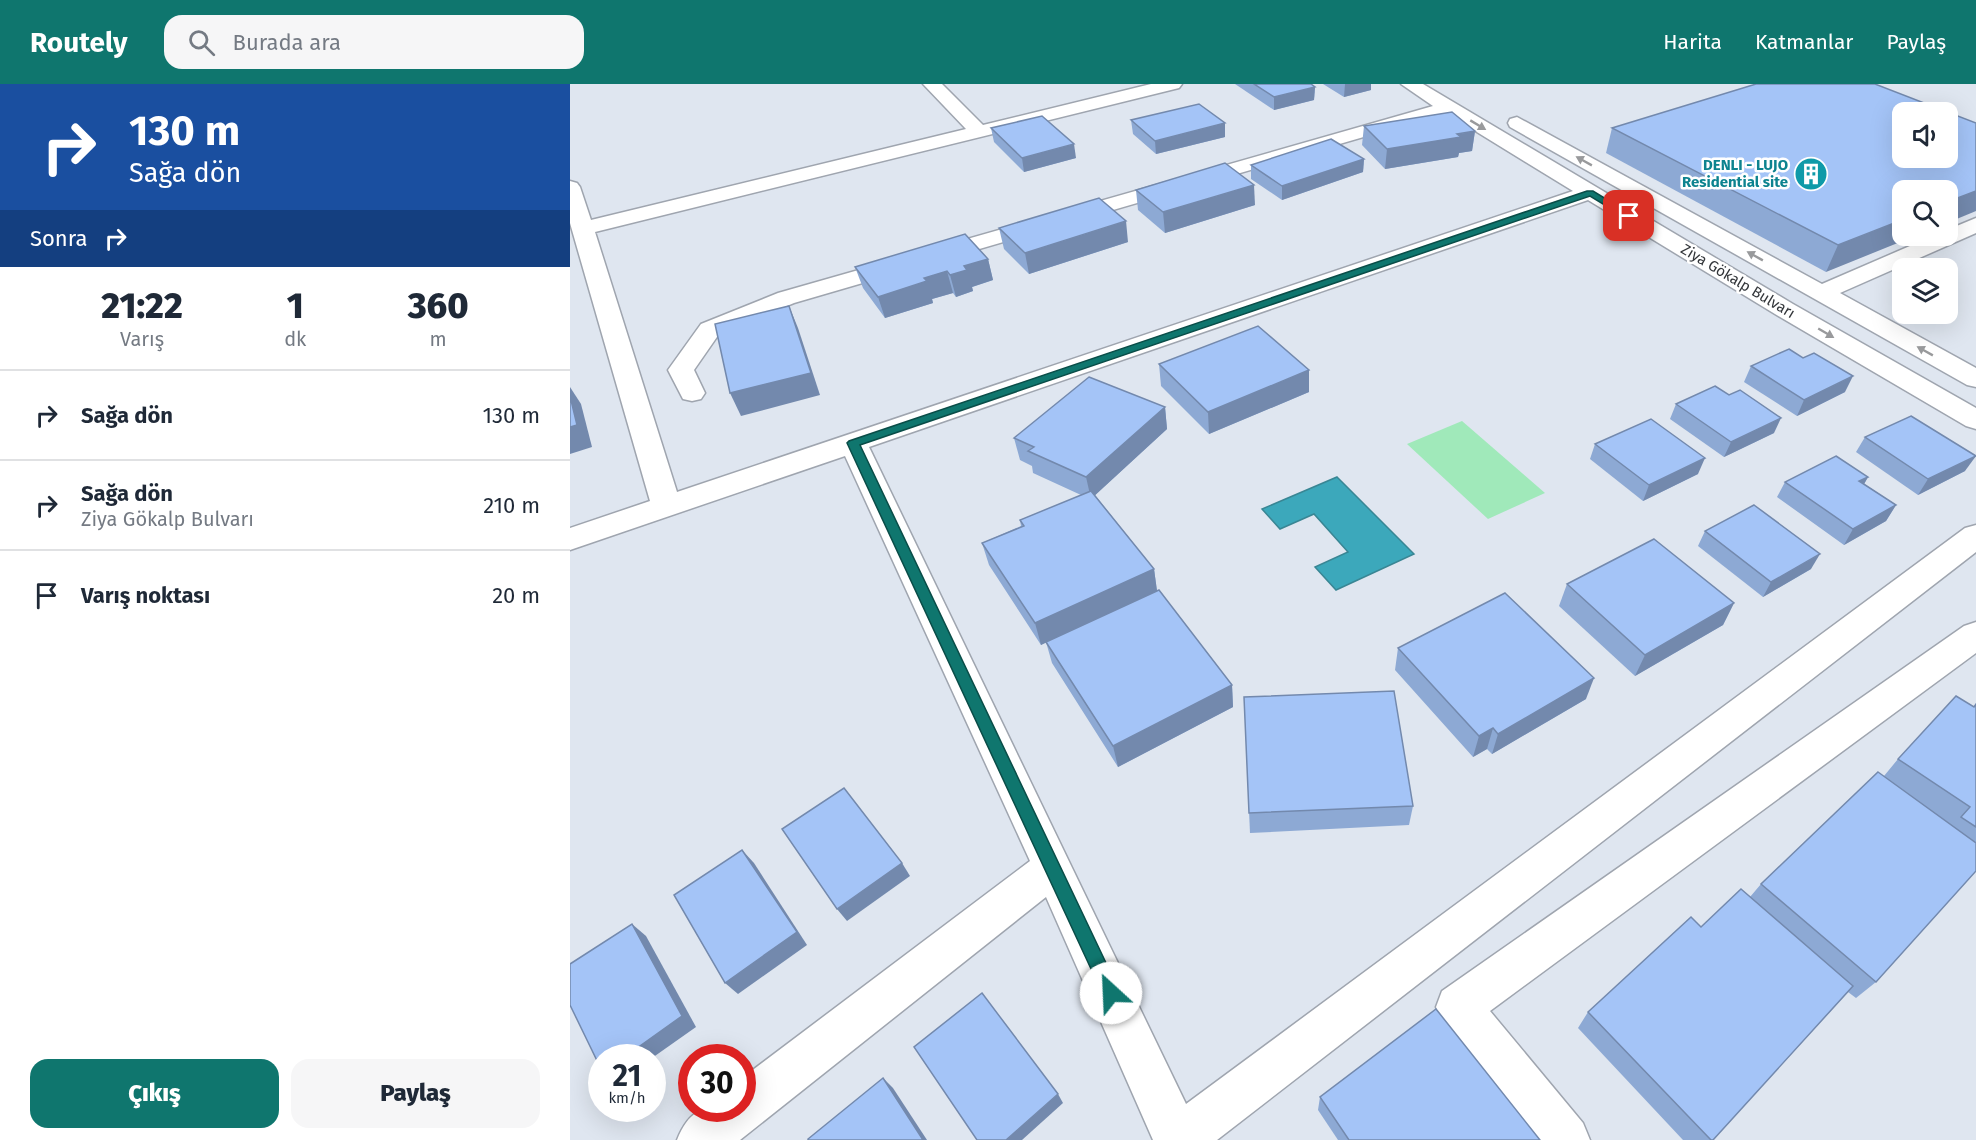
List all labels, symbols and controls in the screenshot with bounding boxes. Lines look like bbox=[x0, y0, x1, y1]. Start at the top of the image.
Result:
search box bbox=[164, 15, 584, 69]
text: Routely bbox=[30, 26, 128, 59]
icon: search bbox=[185, 26, 218, 59]
text: Burada ara bbox=[233, 29, 341, 56]
text: Harita bbox=[1663, 29, 1722, 55]
text: Katmanlar bbox=[1755, 29, 1853, 55]
text: Paylaş bbox=[1886, 29, 1946, 55]
map controls bbox=[1892, 102, 1958, 324]
button: sound bbox=[1892, 102, 1958, 168]
text: 130 m bbox=[129, 106, 240, 156]
icon: right bbox=[30, 108, 108, 186]
one-way arrow bbox=[1470, 120, 1487, 130]
one-way arrow bbox=[1576, 156, 1593, 166]
place label: DENLI - LUJO Residential site bbox=[1682, 156, 1788, 191]
building icon: DENLI - LUJO Residential site bbox=[1793, 156, 1829, 192]
text: Sağa dön bbox=[129, 157, 241, 189]
button: search bbox=[1892, 180, 1958, 246]
pin bbox=[1603, 190, 1654, 241]
icon: arrive bbox=[1612, 199, 1645, 232]
icon: right bbox=[99, 222, 132, 255]
text: Sonra bbox=[30, 225, 87, 252]
street label: Ziya Gökalp Bulvarı bbox=[1678, 240, 1798, 322]
one-way arrow bbox=[1746, 251, 1763, 261]
button: layers bbox=[1892, 258, 1958, 324]
text: 21:22 bbox=[101, 284, 183, 328]
text: 1 bbox=[287, 284, 304, 328]
text: 360 bbox=[408, 284, 469, 328]
text: Varış bbox=[120, 327, 164, 351]
text: dk bbox=[284, 327, 306, 351]
text: m bbox=[430, 327, 447, 351]
one-way arrow bbox=[1818, 328, 1835, 338]
one-way arrow bbox=[1916, 346, 1933, 356]
icon: right bbox=[30, 399, 63, 432]
text: Sağa dön bbox=[81, 402, 173, 429]
text: 130 m bbox=[483, 402, 540, 429]
text: Sağa dön bbox=[81, 480, 173, 507]
icon: right bbox=[30, 489, 63, 522]
text: 210 m bbox=[483, 492, 540, 519]
text: Ziya Gökalp Bulvarı bbox=[81, 507, 254, 531]
icon: arrive bbox=[30, 579, 63, 612]
text: Varış noktası bbox=[81, 582, 210, 609]
text: 20 m bbox=[492, 582, 540, 609]
position arrow bbox=[1079, 961, 1143, 1025]
speed limit sign: 30 bbox=[678, 1044, 756, 1122]
text: 21 bbox=[613, 1058, 641, 1094]
button: Çıkış bbox=[30, 1059, 279, 1128]
button: Paylaş bbox=[291, 1059, 540, 1128]
text: km/h bbox=[608, 1089, 646, 1107]

